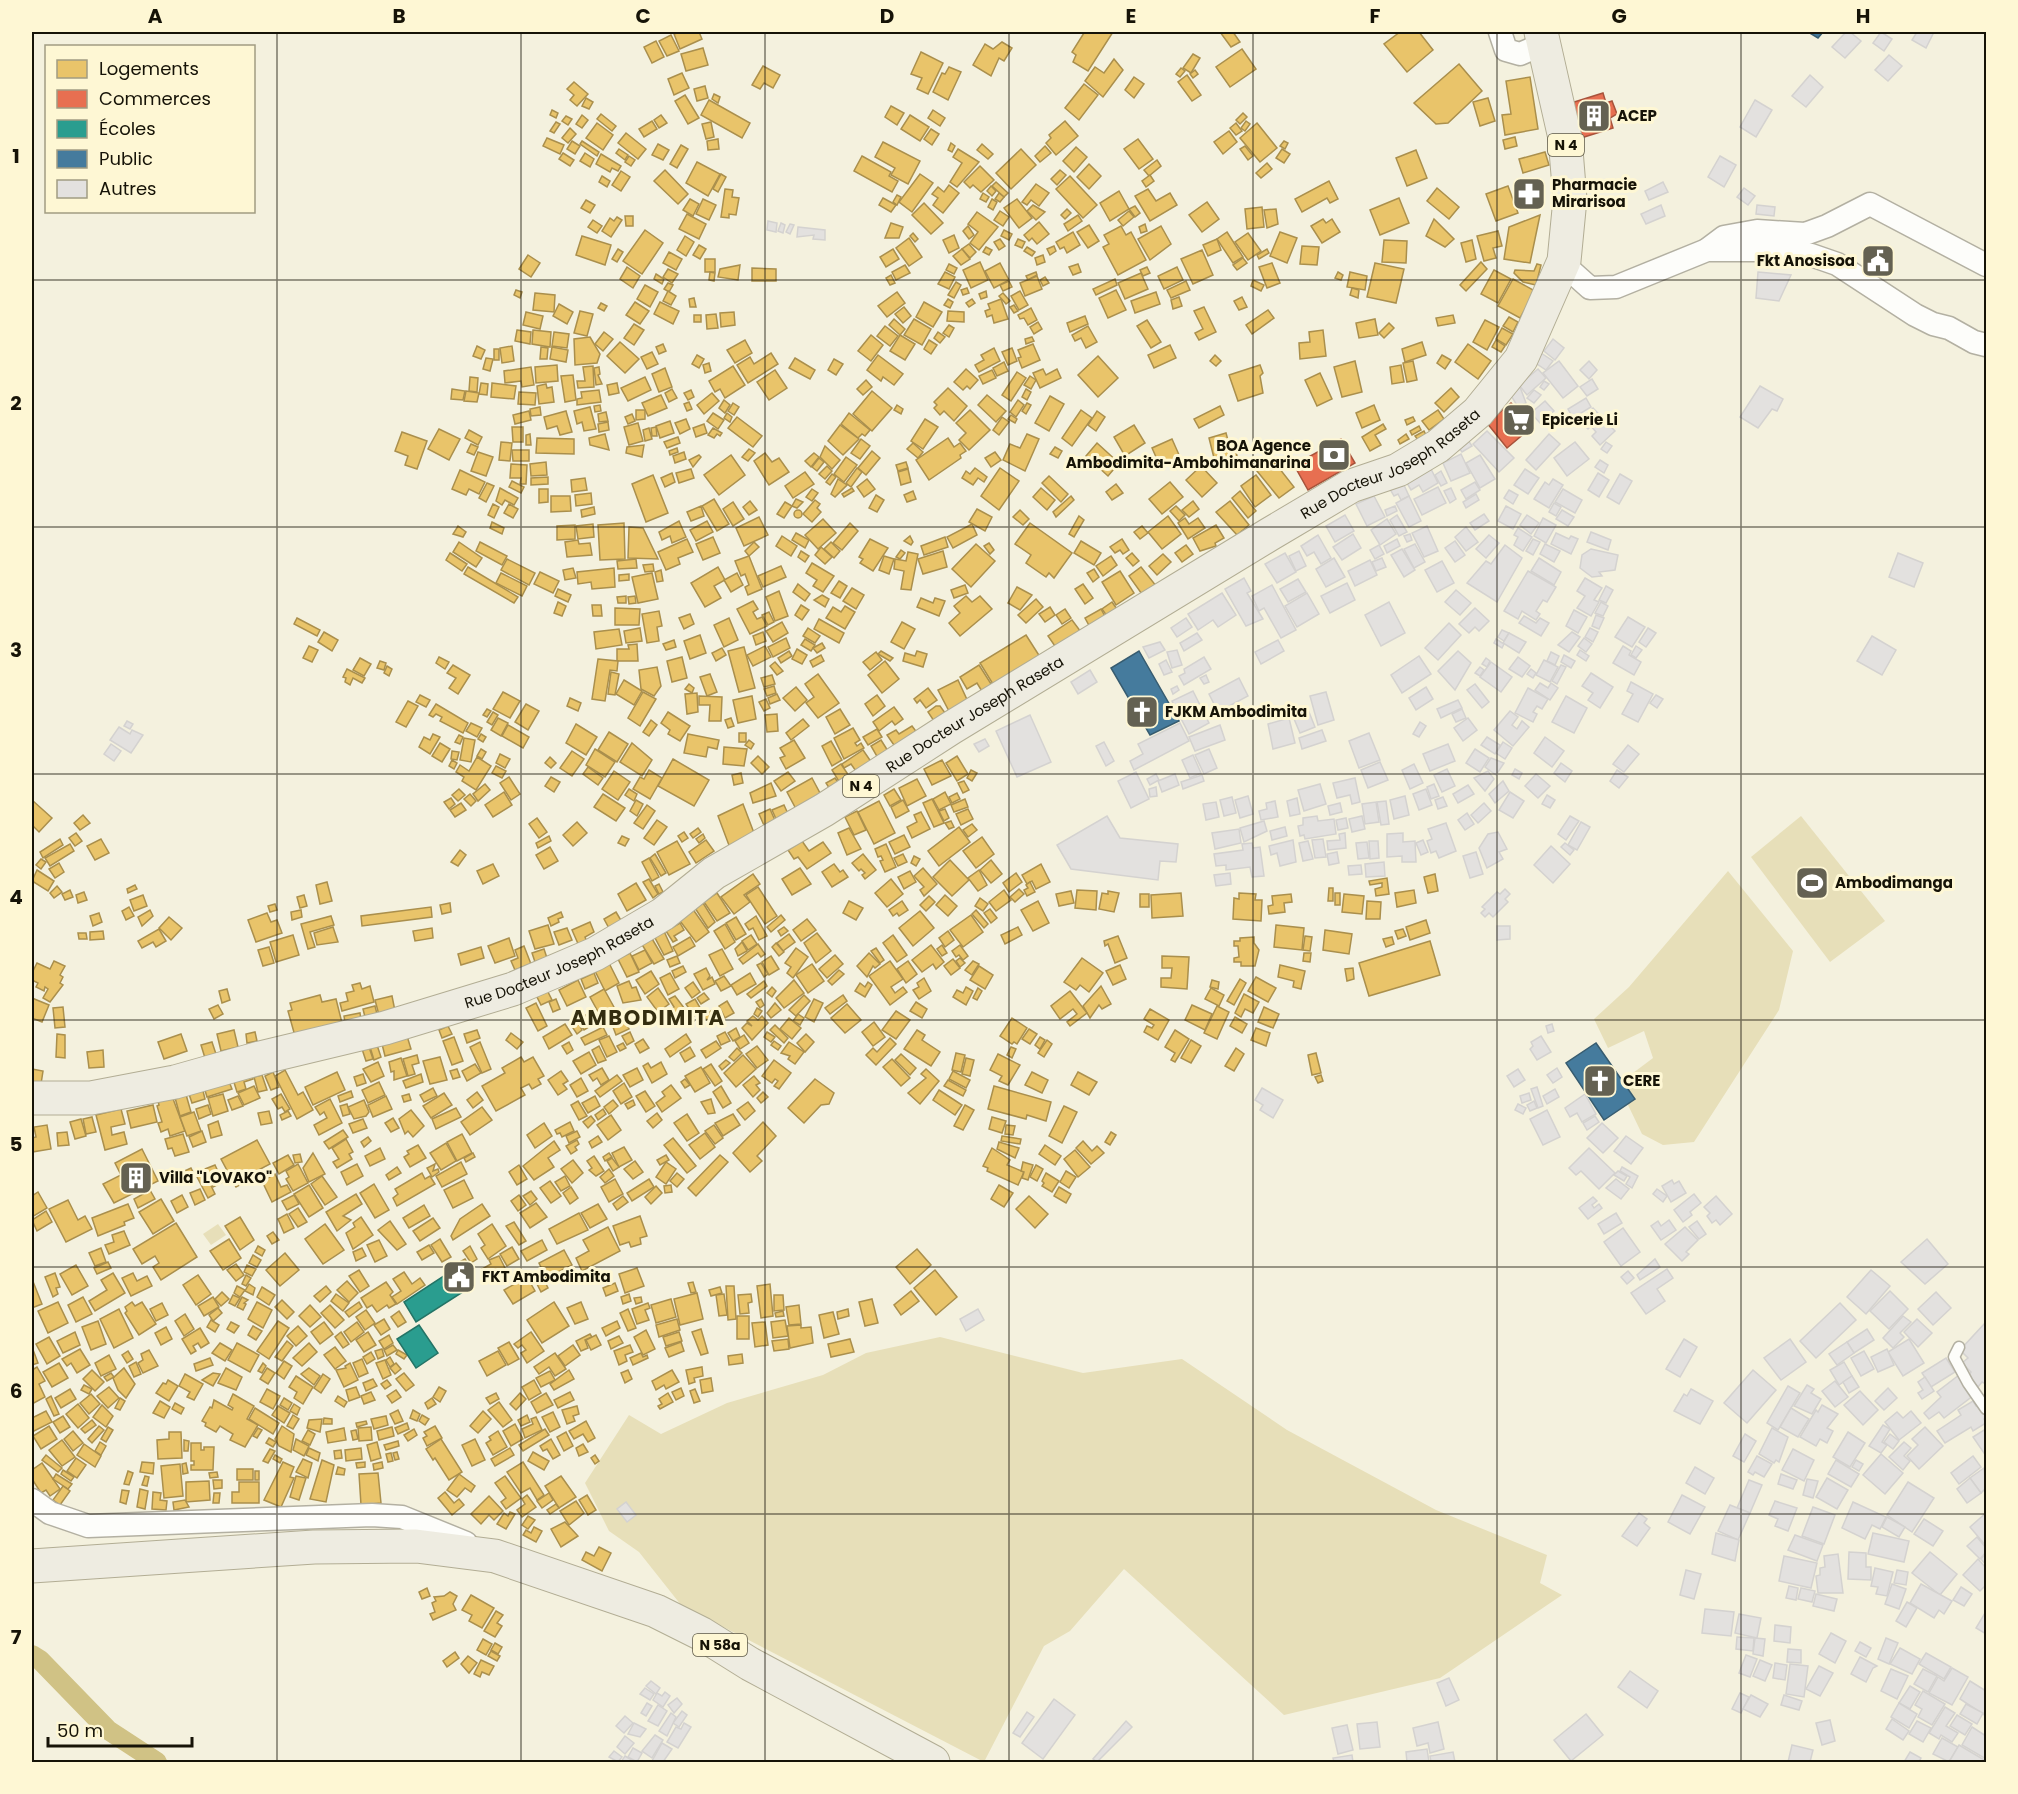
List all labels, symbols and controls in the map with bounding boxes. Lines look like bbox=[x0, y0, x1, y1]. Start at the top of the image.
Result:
text: A bbox=[148, 2, 163, 30]
text: B bbox=[392, 2, 406, 30]
text: C bbox=[635, 2, 651, 30]
text: D bbox=[880, 2, 894, 30]
text: E bbox=[1126, 2, 1136, 30]
text: F bbox=[1370, 2, 1381, 30]
text: G bbox=[1611, 2, 1627, 30]
text: H bbox=[1856, 2, 1870, 30]
legend bbox=[45, 45, 255, 213]
text: Logements bbox=[99, 56, 199, 81]
text: Commerces bbox=[99, 86, 211, 111]
building icon: ACEP bbox=[1576, 98, 1612, 134]
place label: ACEP bbox=[1617, 105, 1657, 126]
text: Écoles bbox=[99, 116, 156, 141]
road number: N 4 bbox=[1548, 134, 1584, 156]
text: 1 bbox=[12, 142, 20, 170]
text: Public bbox=[99, 146, 153, 171]
place label: Pharmacie Mirarisoa bbox=[1552, 174, 1637, 212]
text: Autres bbox=[99, 176, 156, 201]
pharmacy icon: Pharmacie Mirarisoa bbox=[1511, 176, 1547, 212]
public building icon: Fkt Anosisoa bbox=[1860, 243, 1896, 279]
place label: Fkt Anosisoa bbox=[1757, 250, 1855, 271]
text: 2 bbox=[10, 389, 22, 417]
supermarket icon: Epicerie Li bbox=[1501, 402, 1537, 438]
street label: Rue Docteur Joseph Raseta bbox=[1296, 404, 1485, 524]
place label: Epicerie Li bbox=[1542, 409, 1618, 430]
place label: BOA Agence Ambodimita-Ambohimanarina bbox=[1066, 435, 1311, 473]
bank icon: BOA Agence Ambodimita-Ambohimanarina bbox=[1316, 437, 1352, 473]
text: 3 bbox=[10, 636, 22, 664]
street label: Rue Docteur Joseph Raseta bbox=[882, 651, 1068, 777]
church icon: FJKM Ambodimita bbox=[1124, 694, 1160, 730]
place label: FJKM Ambodimita bbox=[1165, 701, 1307, 722]
road number: N 4 bbox=[843, 775, 879, 797]
sports icon: Ambodimanga bbox=[1794, 865, 1830, 901]
place label: Ambodimanga bbox=[1835, 872, 1953, 893]
text: 4 bbox=[9, 883, 23, 911]
street label: Rue Docteur Joseph Raseta bbox=[462, 911, 657, 1013]
district label: AMBODIMITA bbox=[571, 1003, 725, 1032]
church icon: CERE bbox=[1582, 1063, 1618, 1099]
place label: CERE bbox=[1623, 1070, 1660, 1091]
text: 5 bbox=[10, 1130, 23, 1158]
building icon: Villa "LOVAKO" bbox=[118, 1160, 154, 1196]
place label: Villa "LOVAKO" bbox=[159, 1167, 272, 1188]
public building icon: FKT Ambodimita bbox=[441, 1259, 477, 1295]
place label: FKT Ambodimita bbox=[482, 1266, 611, 1287]
text: 6 bbox=[10, 1377, 22, 1405]
text: 7 bbox=[11, 1623, 22, 1651]
road number: N 58a bbox=[693, 1634, 747, 1656]
scale bar bbox=[48, 1710, 192, 1748]
text: 50 m bbox=[57, 1718, 103, 1743]

